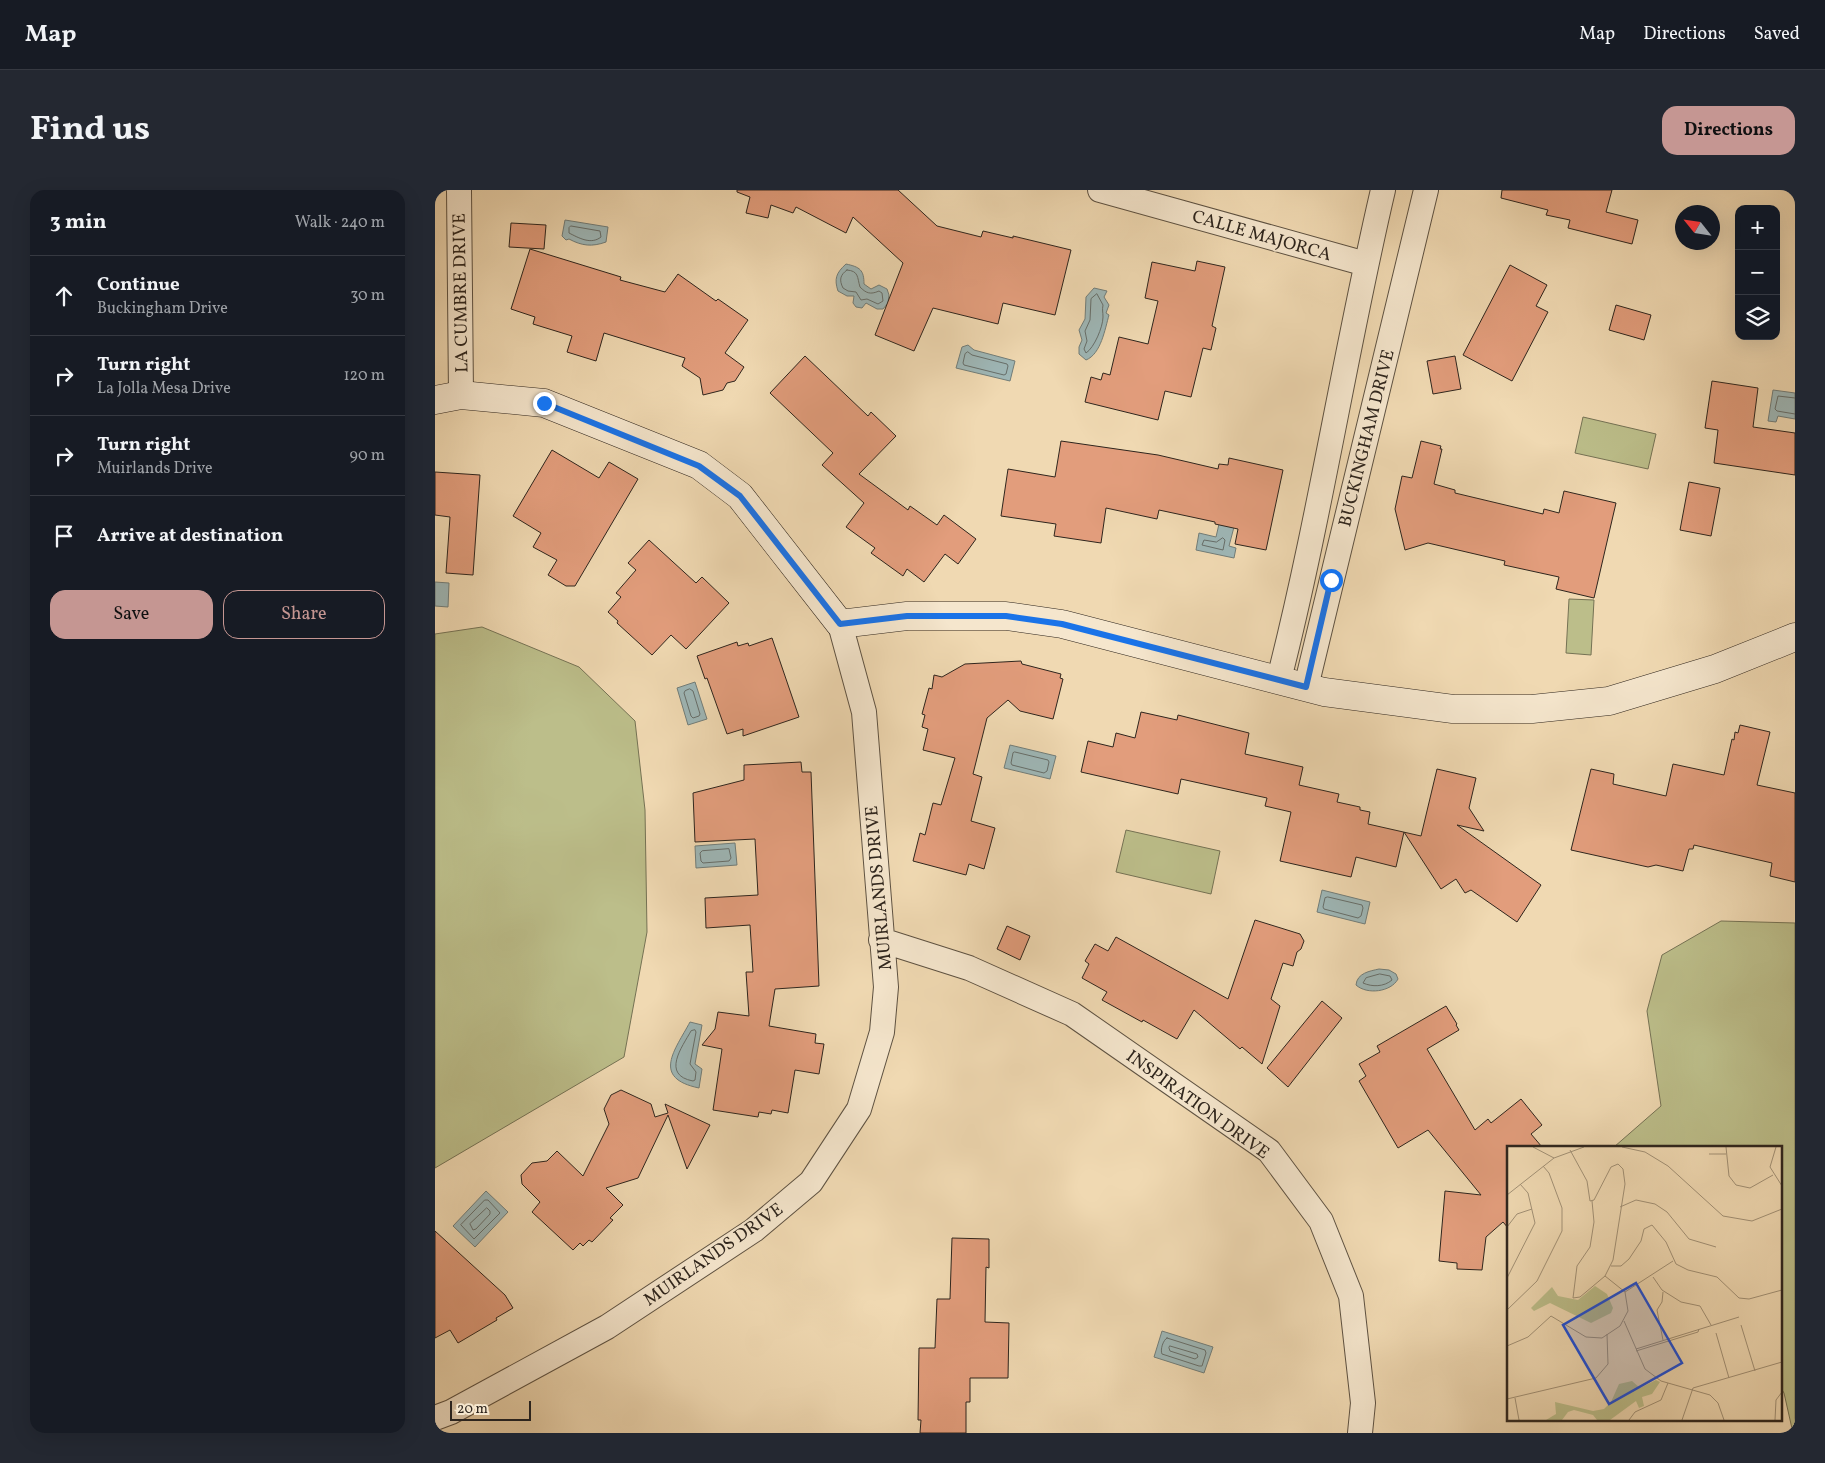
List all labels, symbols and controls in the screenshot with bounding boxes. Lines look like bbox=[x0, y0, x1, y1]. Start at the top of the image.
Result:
text: Map bbox=[25, 18, 76, 52]
text: Map bbox=[1579, 22, 1615, 47]
text: Directions bbox=[1643, 22, 1726, 47]
text: Saved bbox=[1754, 22, 1800, 47]
text: Find us bbox=[30, 106, 150, 154]
button: Directions bbox=[1662, 106, 1795, 155]
street label: CALLE MAJORCA bbox=[1189, 205, 1334, 268]
north arrow bbox=[1675, 205, 1720, 250]
map controls bbox=[1735, 205, 1780, 340]
button: + bbox=[1735, 205, 1780, 250]
text: 3 min bbox=[50, 208, 106, 237]
text: Walk · 240 m bbox=[295, 212, 385, 234]
street label: LA CUMBRE DRIVE bbox=[448, 213, 475, 373]
button: − bbox=[1735, 250, 1780, 295]
text: Continue bbox=[97, 272, 180, 298]
icon: ahead bbox=[50, 282, 78, 310]
text: 30 m bbox=[350, 285, 385, 307]
button: layers bbox=[1735, 295, 1780, 340]
text: Buckingham Drive bbox=[97, 298, 228, 320]
street label: BUCKINGHAM DRIVE bbox=[1333, 347, 1402, 530]
text: Turn right bbox=[97, 352, 190, 378]
icon: right bbox=[50, 362, 78, 390]
text: 120 m bbox=[343, 365, 385, 387]
text: La Jolla Mesa Drive bbox=[97, 378, 231, 400]
route end bbox=[533, 392, 556, 415]
text: Turn right bbox=[97, 432, 190, 458]
icon: right bbox=[50, 442, 78, 470]
text: 90 m bbox=[349, 445, 385, 467]
text: Muirlands Drive bbox=[97, 458, 213, 480]
icon: arrive bbox=[50, 522, 78, 550]
text: Arrive at destination bbox=[97, 523, 283, 549]
route start bbox=[1320, 569, 1343, 592]
button: Save bbox=[50, 590, 213, 639]
button: Share bbox=[223, 590, 385, 639]
street label: MUIRLANDS DRIVE bbox=[860, 804, 899, 971]
street label: INSPIRATION DRIVE bbox=[1120, 1045, 1274, 1166]
inset map bbox=[1507, 1146, 1783, 1420]
street label: MUIRLANDS DRIVE bbox=[639, 1197, 789, 1313]
scale bar bbox=[450, 1398, 531, 1421]
text: 20 m bbox=[457, 1400, 488, 1419]

